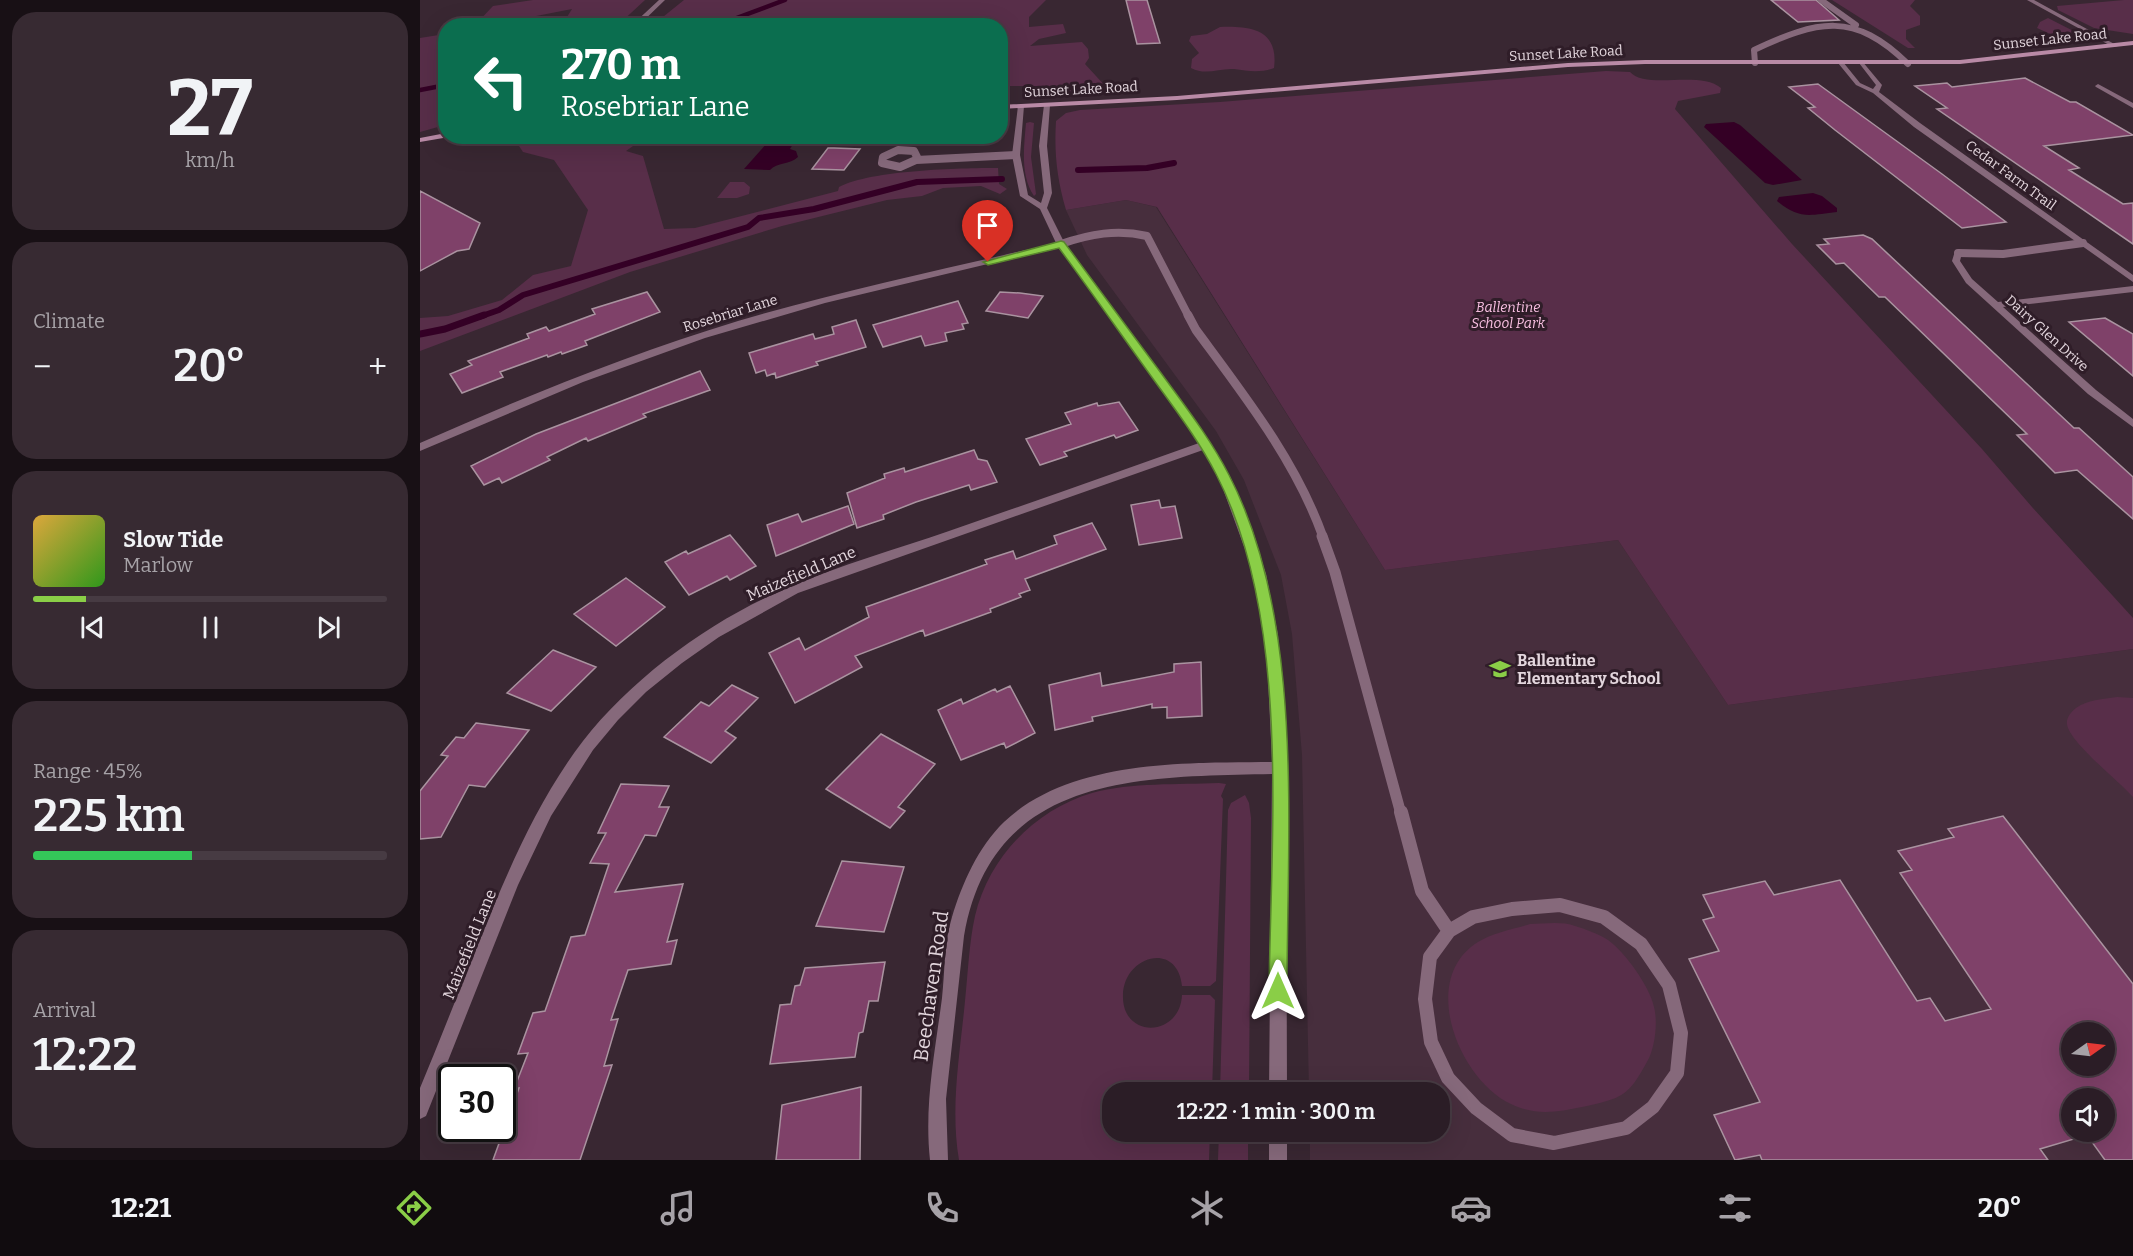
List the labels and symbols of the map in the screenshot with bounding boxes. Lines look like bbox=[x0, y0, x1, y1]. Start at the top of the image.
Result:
street label: Sunset Lake Road bbox=[1992, 25, 2108, 54]
street label: Sunset Lake Road bbox=[1509, 42, 1623, 65]
street label: Sunset Lake Road bbox=[1024, 78, 1138, 101]
street label: Cedar Farm Trail bbox=[1962, 137, 2059, 214]
pin bbox=[962, 200, 1013, 262]
street label: Rosebriar Lane bbox=[681, 291, 779, 336]
street label: Dairy Glen Drive bbox=[2002, 292, 2092, 375]
park label: Ballentine School Park bbox=[1471, 299, 1545, 332]
street label: Maizefield Lane bbox=[744, 542, 859, 605]
place label: Ballentine Elementary School bbox=[1517, 651, 1661, 688]
school or university icon: Ballentine Elementary School bbox=[1488, 657, 1512, 681]
street label: Maizefield Lane bbox=[439, 886, 500, 1002]
street label: Beechaven Road bbox=[909, 909, 953, 1063]
position arrow bbox=[1246, 959, 1310, 1023]
north arrow bbox=[2061, 1022, 2115, 1076]
speed limit sign: 30 bbox=[438, 1064, 516, 1142]

